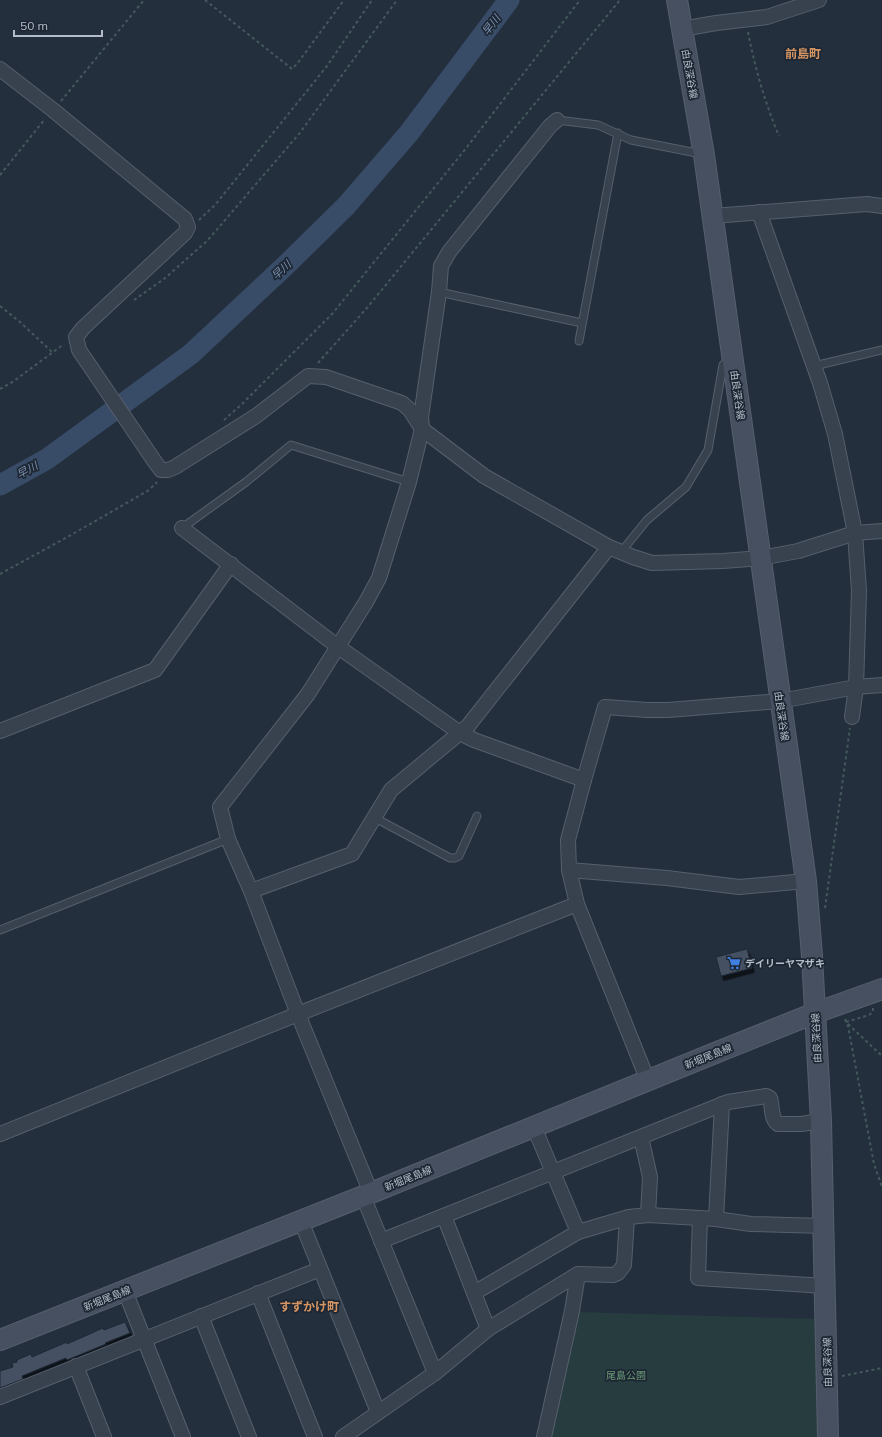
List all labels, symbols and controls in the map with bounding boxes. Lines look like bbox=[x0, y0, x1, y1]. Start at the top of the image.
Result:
water label: 早川 bbox=[479, 11, 504, 38]
scale bar bbox=[14, 12, 102, 38]
text: 50 m bbox=[20, 18, 48, 33]
district label: 前島町 bbox=[785, 46, 821, 61]
street label: 由良深谷線 bbox=[679, 48, 700, 100]
water label: 早川 bbox=[268, 257, 295, 283]
street label: 由良深谷線 bbox=[728, 369, 747, 421]
water label: 早川 bbox=[14, 458, 41, 481]
street label: 由良深谷線 bbox=[772, 690, 791, 742]
supermarket icon: デイリーヤマザキ bbox=[726, 955, 742, 971]
place label: デイリーヤマザキ bbox=[745, 957, 825, 970]
street label: 由良深谷線 bbox=[809, 1013, 824, 1063]
street label: 新堀尾島線 bbox=[683, 1041, 734, 1072]
street label: 新堀尾島線 bbox=[383, 1163, 434, 1194]
street label: 新堀尾島線 bbox=[82, 1283, 133, 1314]
district label: すずかけ町 bbox=[279, 1299, 339, 1314]
street label: 由良深谷線 bbox=[821, 1337, 834, 1387]
park label: 尾島公園 bbox=[606, 1369, 646, 1382]

